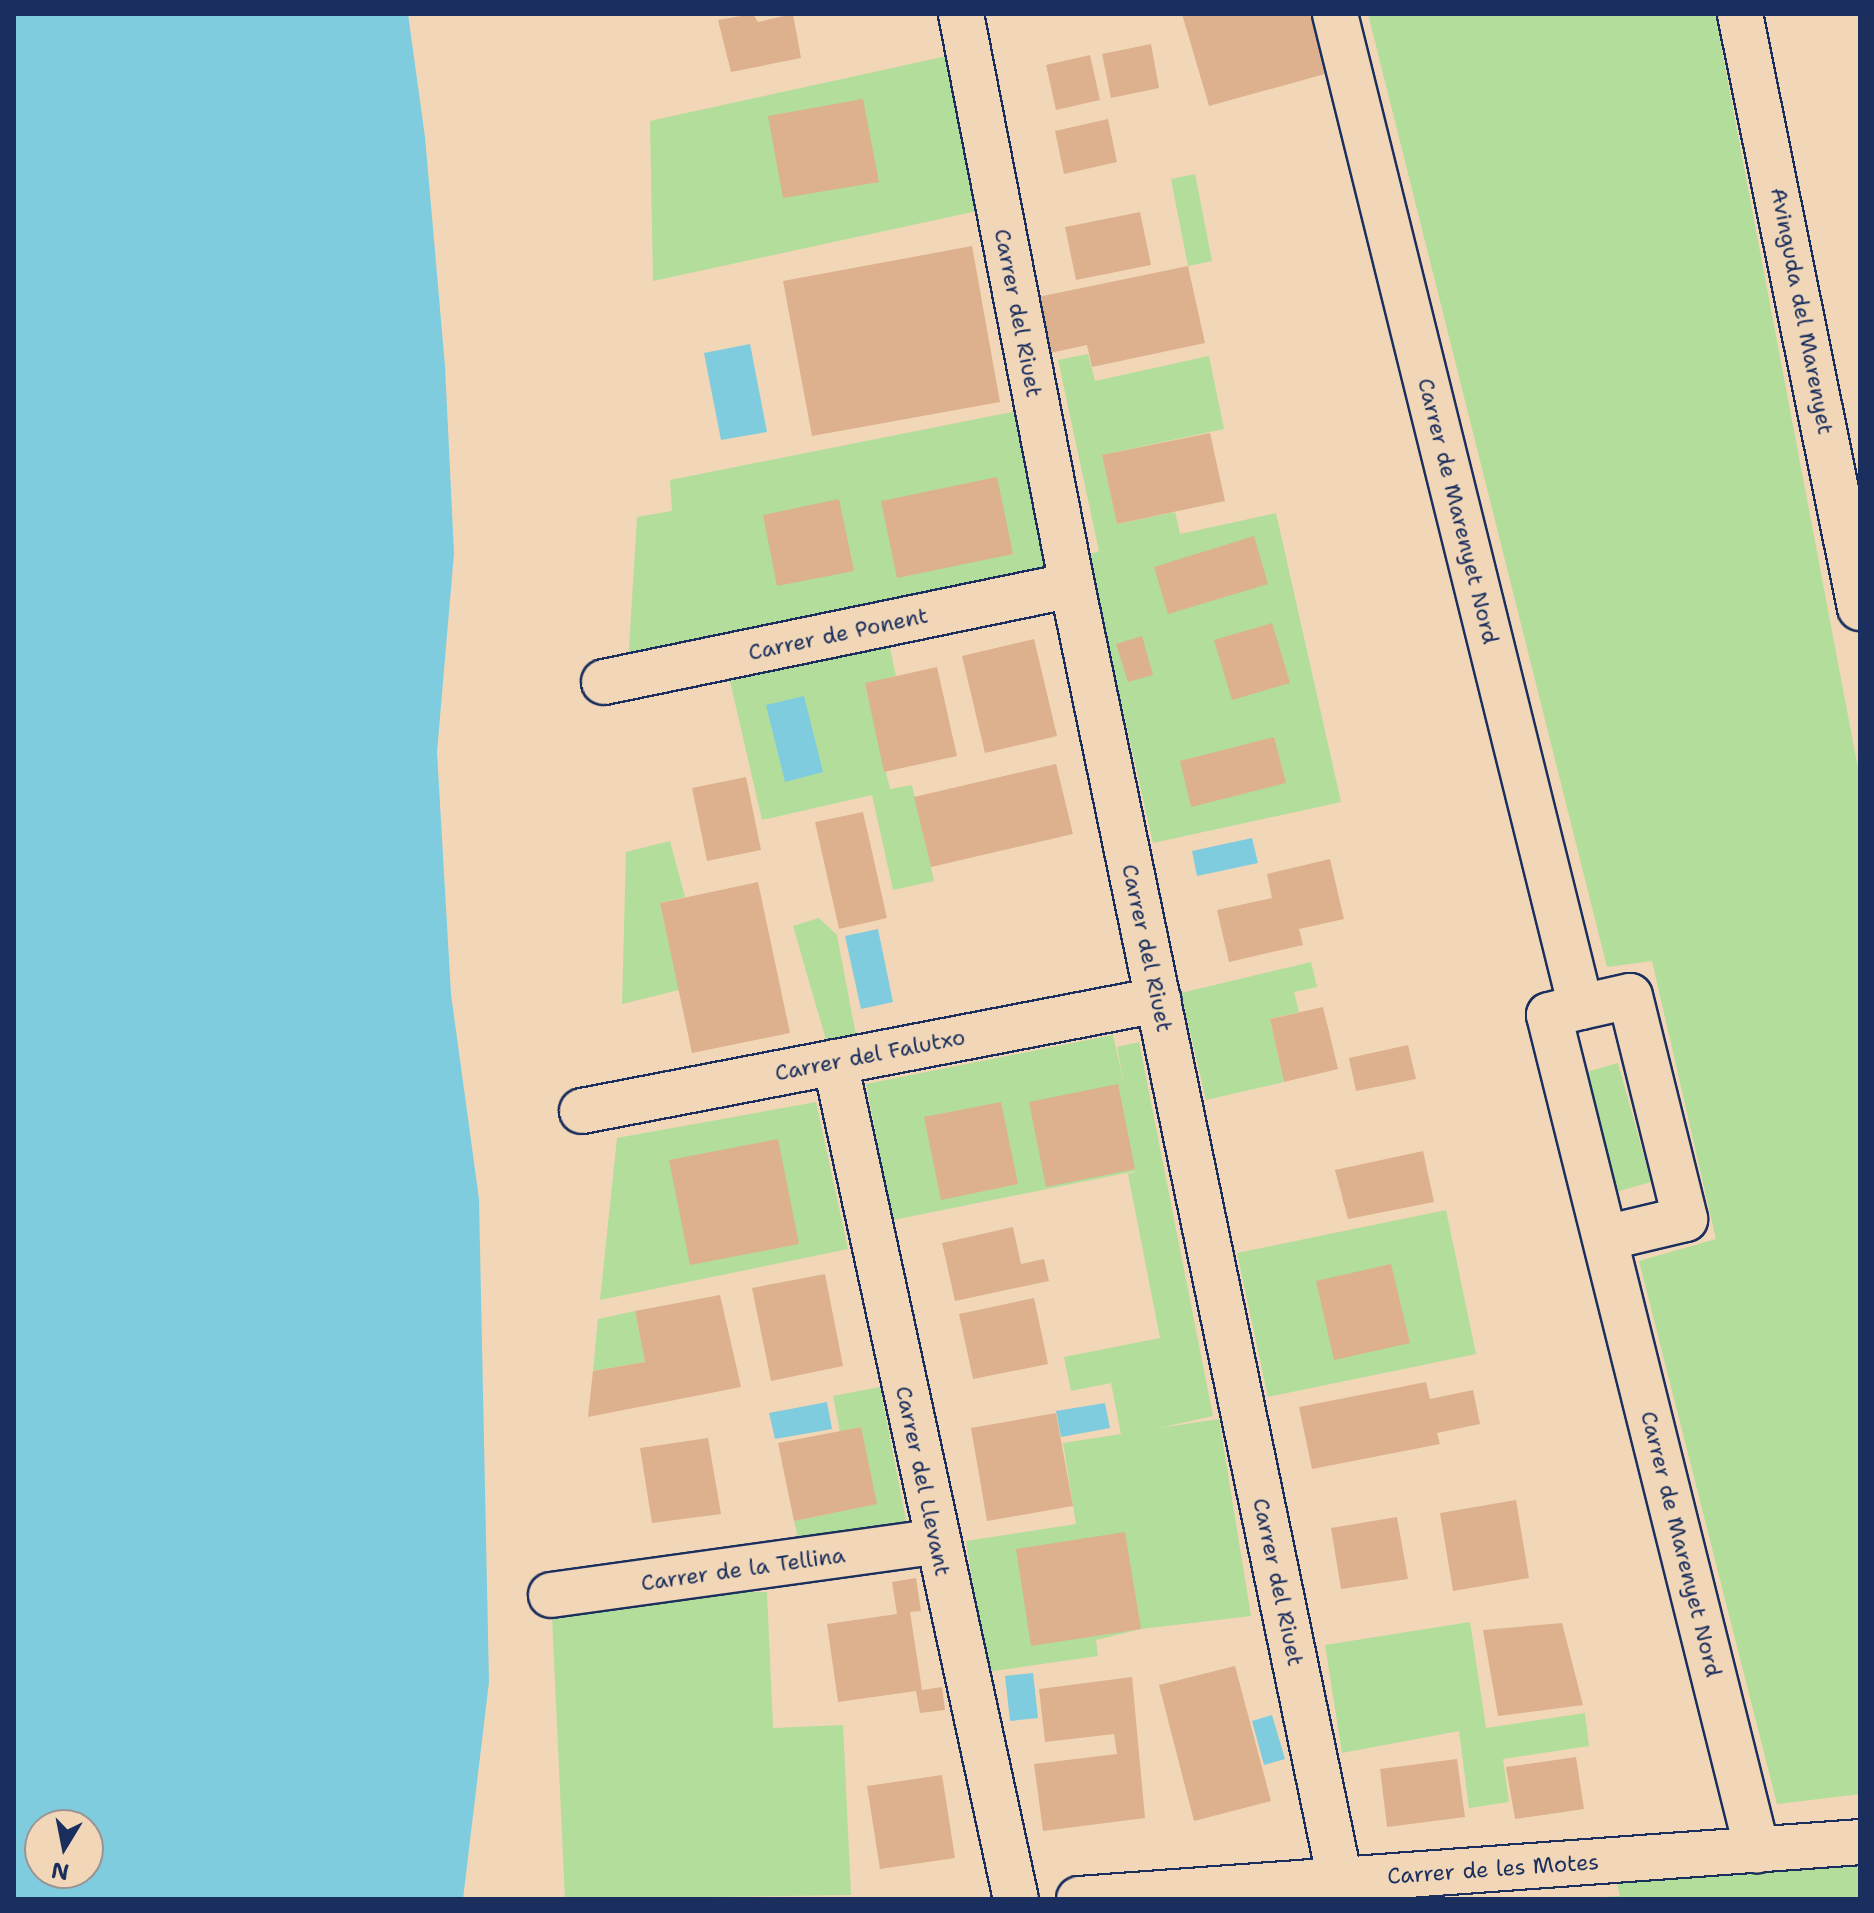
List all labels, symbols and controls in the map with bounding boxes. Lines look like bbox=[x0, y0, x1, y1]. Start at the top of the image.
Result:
street label: Avinguda del Marenyet bbox=[1765, 185, 1839, 437]
street label: Carrer del Riuet bbox=[989, 227, 1047, 399]
street label: Carrer de Marenyet Nord bbox=[1412, 375, 1504, 647]
street label: Carrer de Ponent bbox=[746, 602, 930, 666]
street label: Carrer del Riuet bbox=[1116, 862, 1178, 1034]
street label: Carrer del Falutxo bbox=[773, 1024, 967, 1086]
street label: Carrer del Llevant bbox=[890, 1384, 956, 1578]
street label: Carrer de Marenyet Nord bbox=[1635, 1408, 1727, 1680]
street label: Carrer del Riuet bbox=[1247, 1496, 1309, 1668]
street label: Carrer de la Tellina bbox=[639, 1542, 847, 1596]
north arrow bbox=[24, 1809, 104, 1889]
street label: Carrer de les Motes bbox=[1386, 1848, 1600, 1890]
text: N bbox=[49, 1855, 71, 1887]

